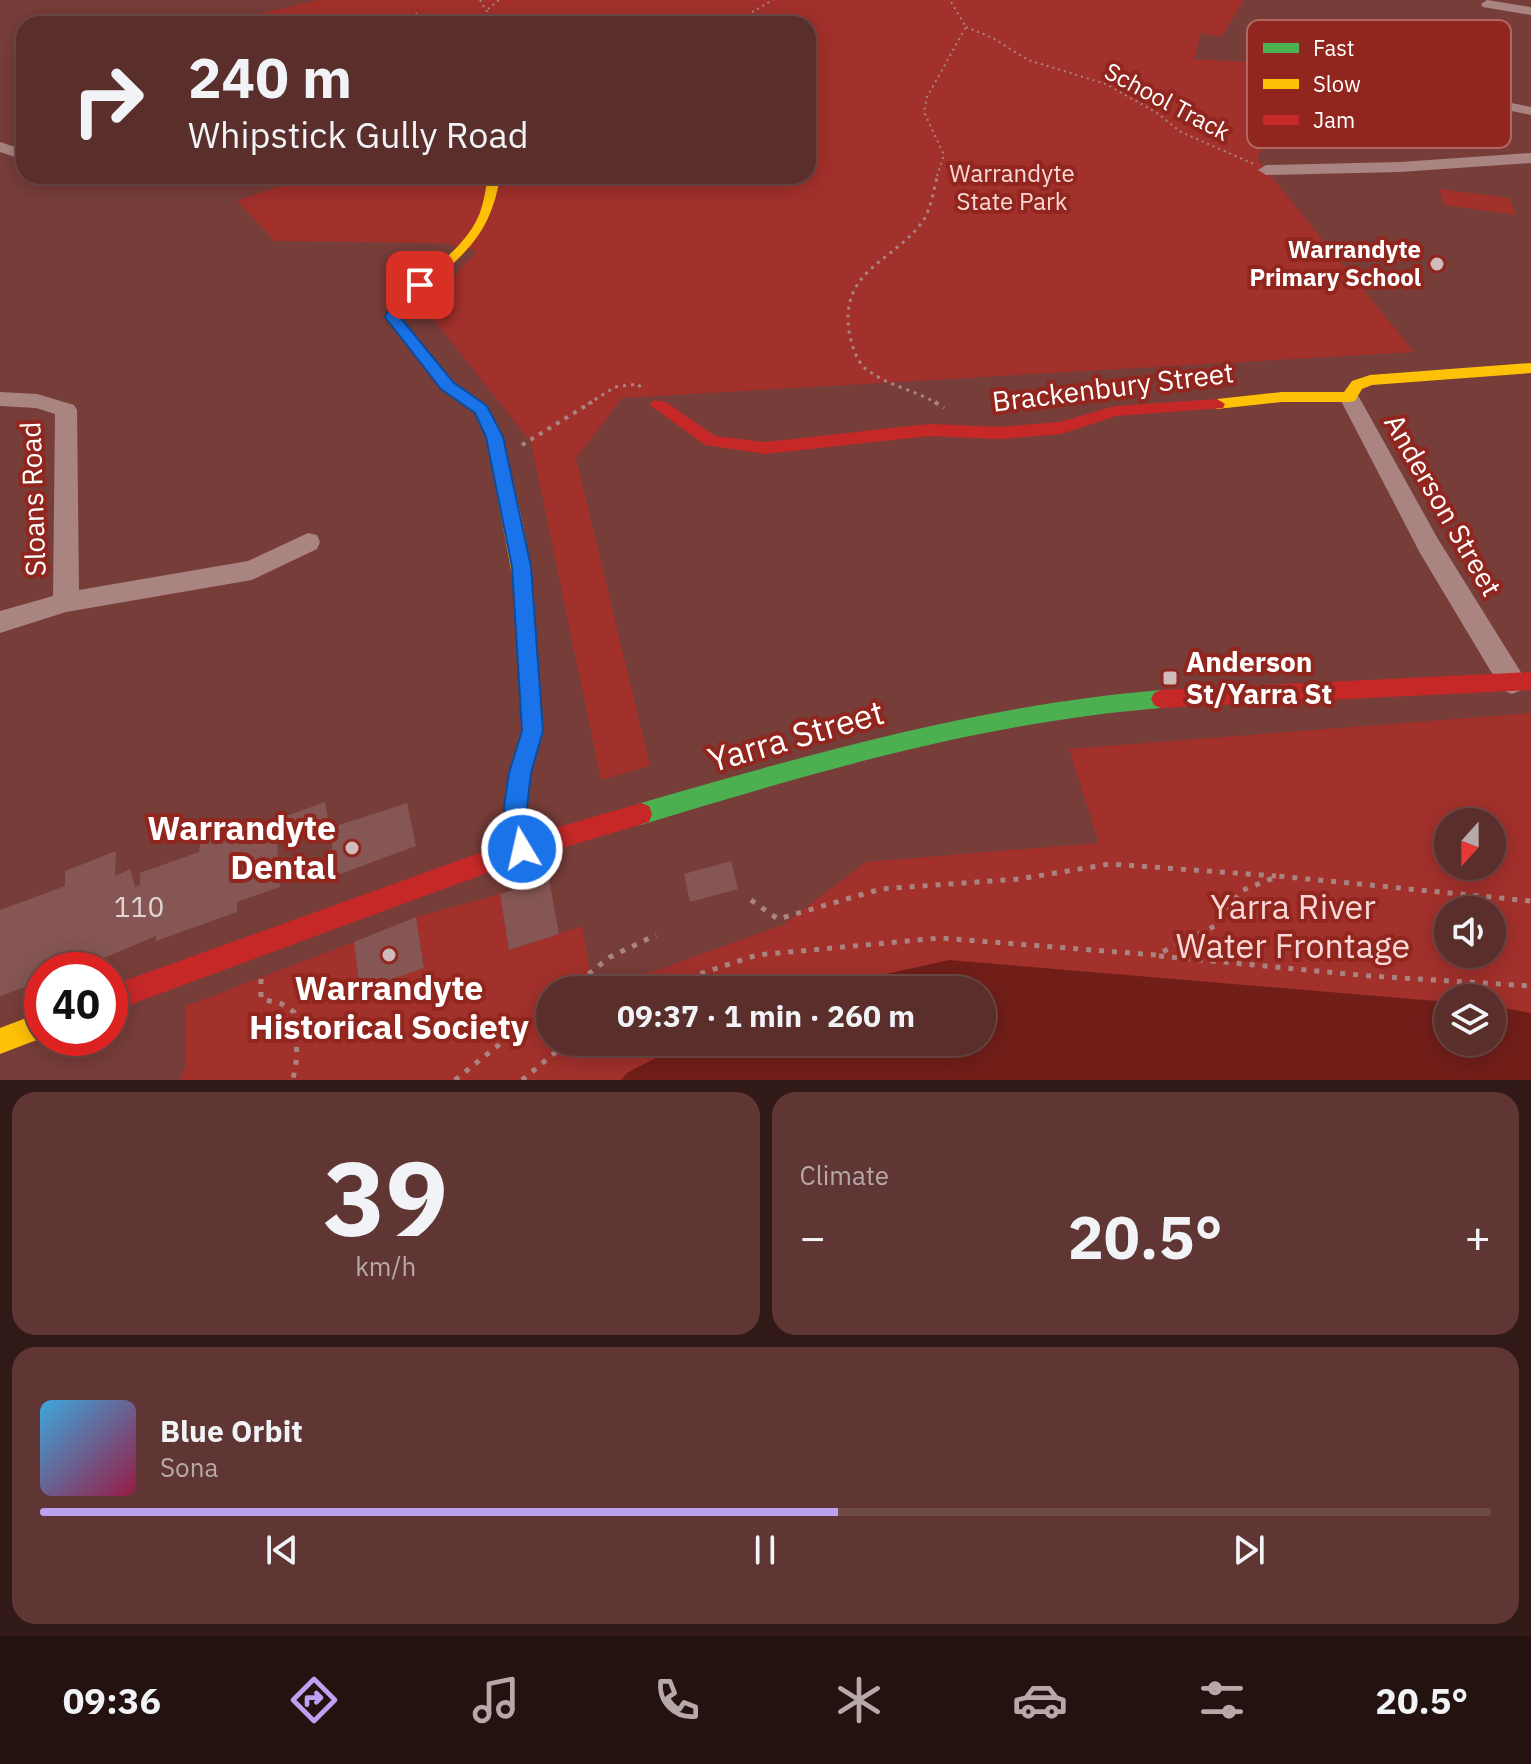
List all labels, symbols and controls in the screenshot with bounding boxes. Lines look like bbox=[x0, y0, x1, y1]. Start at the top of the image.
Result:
legend bbox=[1247, 20, 1511, 148]
text: Fast bbox=[1313, 33, 1354, 62]
text: 240 m bbox=[188, 41, 352, 113]
icon: right bbox=[56, 48, 160, 152]
street label: School Track bbox=[1099, 55, 1236, 148]
text: Slow bbox=[1313, 69, 1361, 98]
text: Jam bbox=[1313, 105, 1355, 134]
text: Whipstick Gully Road bbox=[188, 111, 529, 158]
park label: Warrandyte State Park bbox=[949, 157, 1075, 217]
place label: Warrandyte Primary School bbox=[1249, 233, 1421, 293]
pin bbox=[386, 251, 454, 319]
marker: Warrandyte Primary School bbox=[1428, 255, 1446, 273]
icon: arrive bbox=[398, 263, 442, 307]
street label: Brackenbury Street bbox=[990, 353, 1236, 420]
street label: Anderson Street bbox=[1376, 407, 1511, 602]
street label: Sloans Road bbox=[11, 421, 54, 577]
place label: Anderson St/Yarra St bbox=[1186, 643, 1332, 712]
marker: Anderson St/Yarra St bbox=[1161, 669, 1179, 687]
street label: Yarra Street bbox=[703, 689, 889, 781]
place label: Warrandyte Dental bbox=[147, 805, 336, 888]
position arrow bbox=[480, 807, 564, 891]
north arrow bbox=[1434, 808, 1506, 880]
map controls bbox=[1434, 808, 1506, 1056]
marker: Warrandyte Dental bbox=[343, 839, 361, 857]
park label: Yarra River Water Frontage bbox=[1176, 884, 1410, 967]
house number: 110 bbox=[114, 888, 164, 925]
button: sound bbox=[1434, 896, 1506, 968]
marker: Warrandyte Historical Society bbox=[380, 946, 398, 964]
speed limit sign: 40 bbox=[24, 952, 128, 1056]
place label: Warrandyte Historical Society bbox=[249, 965, 529, 1048]
button: layers bbox=[1434, 984, 1506, 1056]
text: 09:37 · 1 min · 260 m bbox=[617, 996, 915, 1035]
text: 39 bbox=[323, 1129, 448, 1265]
text: Climate bbox=[800, 1158, 889, 1192]
text: 20.5° bbox=[1068, 1197, 1223, 1276]
text: − bbox=[800, 1208, 826, 1265]
text: + bbox=[1465, 1208, 1491, 1265]
text: km/h bbox=[355, 1249, 416, 1283]
text: Blue Orbit bbox=[160, 1411, 303, 1450]
text: Sona bbox=[160, 1450, 218, 1484]
icon: previous bbox=[260, 1528, 304, 1572]
icon: pause bbox=[743, 1528, 787, 1572]
icon: next bbox=[1227, 1528, 1271, 1572]
icon: directions bbox=[286, 1672, 342, 1728]
icon: music bbox=[468, 1672, 524, 1728]
icon: phone bbox=[649, 1672, 705, 1728]
icon: climate bbox=[831, 1672, 887, 1728]
icon: car bbox=[1012, 1672, 1068, 1728]
icon: filters bbox=[1194, 1672, 1250, 1728]
text: 09:36 bbox=[63, 1677, 161, 1724]
text: 20.5° bbox=[1375, 1677, 1468, 1724]

